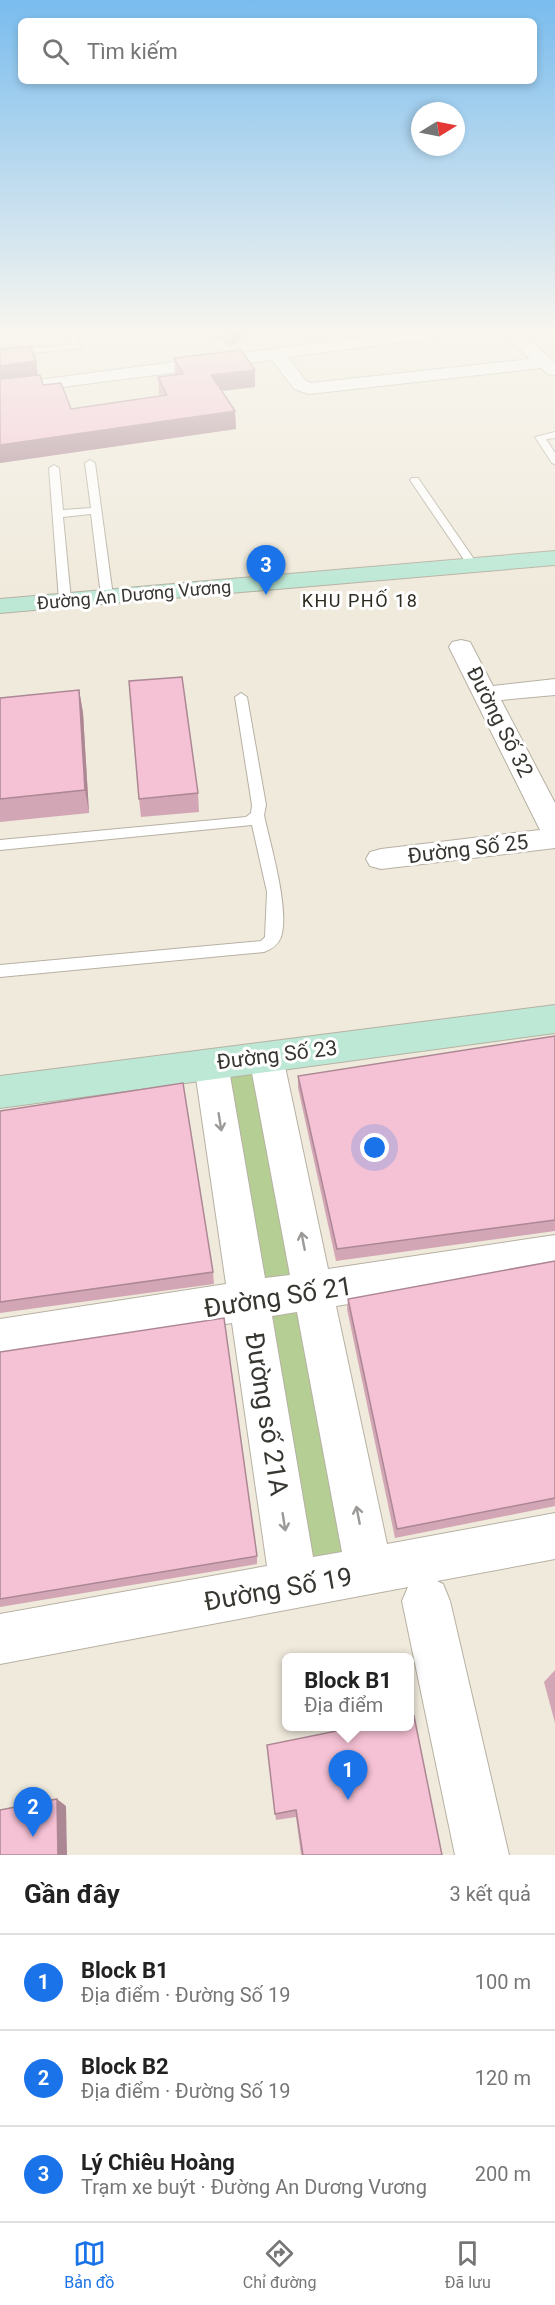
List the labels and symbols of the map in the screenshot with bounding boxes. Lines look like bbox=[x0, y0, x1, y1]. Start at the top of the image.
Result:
north arrow bbox=[411, 102, 465, 156]
pin: 3 bbox=[246, 546, 286, 595]
street label: Đường An Dương Vương bbox=[36, 576, 232, 613]
district label: KHU PHỐ 18 bbox=[302, 589, 418, 611]
street label: Đường Số 32 bbox=[462, 663, 538, 782]
street label: Đường Số 25 bbox=[407, 830, 529, 868]
street label: Đường Số 23 bbox=[216, 1036, 338, 1074]
one-way arrow bbox=[215, 1111, 226, 1131]
your location bbox=[360, 1133, 389, 1162]
one-way arrow bbox=[297, 1232, 308, 1252]
street label: Đường Số 21 bbox=[202, 1270, 354, 1324]
street label: Đường số 21A bbox=[239, 1330, 295, 1498]
one-way arrow bbox=[352, 1506, 363, 1525]
one-way arrow bbox=[279, 1511, 290, 1531]
street label: Đường Số 19 bbox=[202, 1561, 354, 1617]
pin: 1 bbox=[328, 1750, 368, 1800]
pin: 2 bbox=[14, 1788, 52, 1837]

